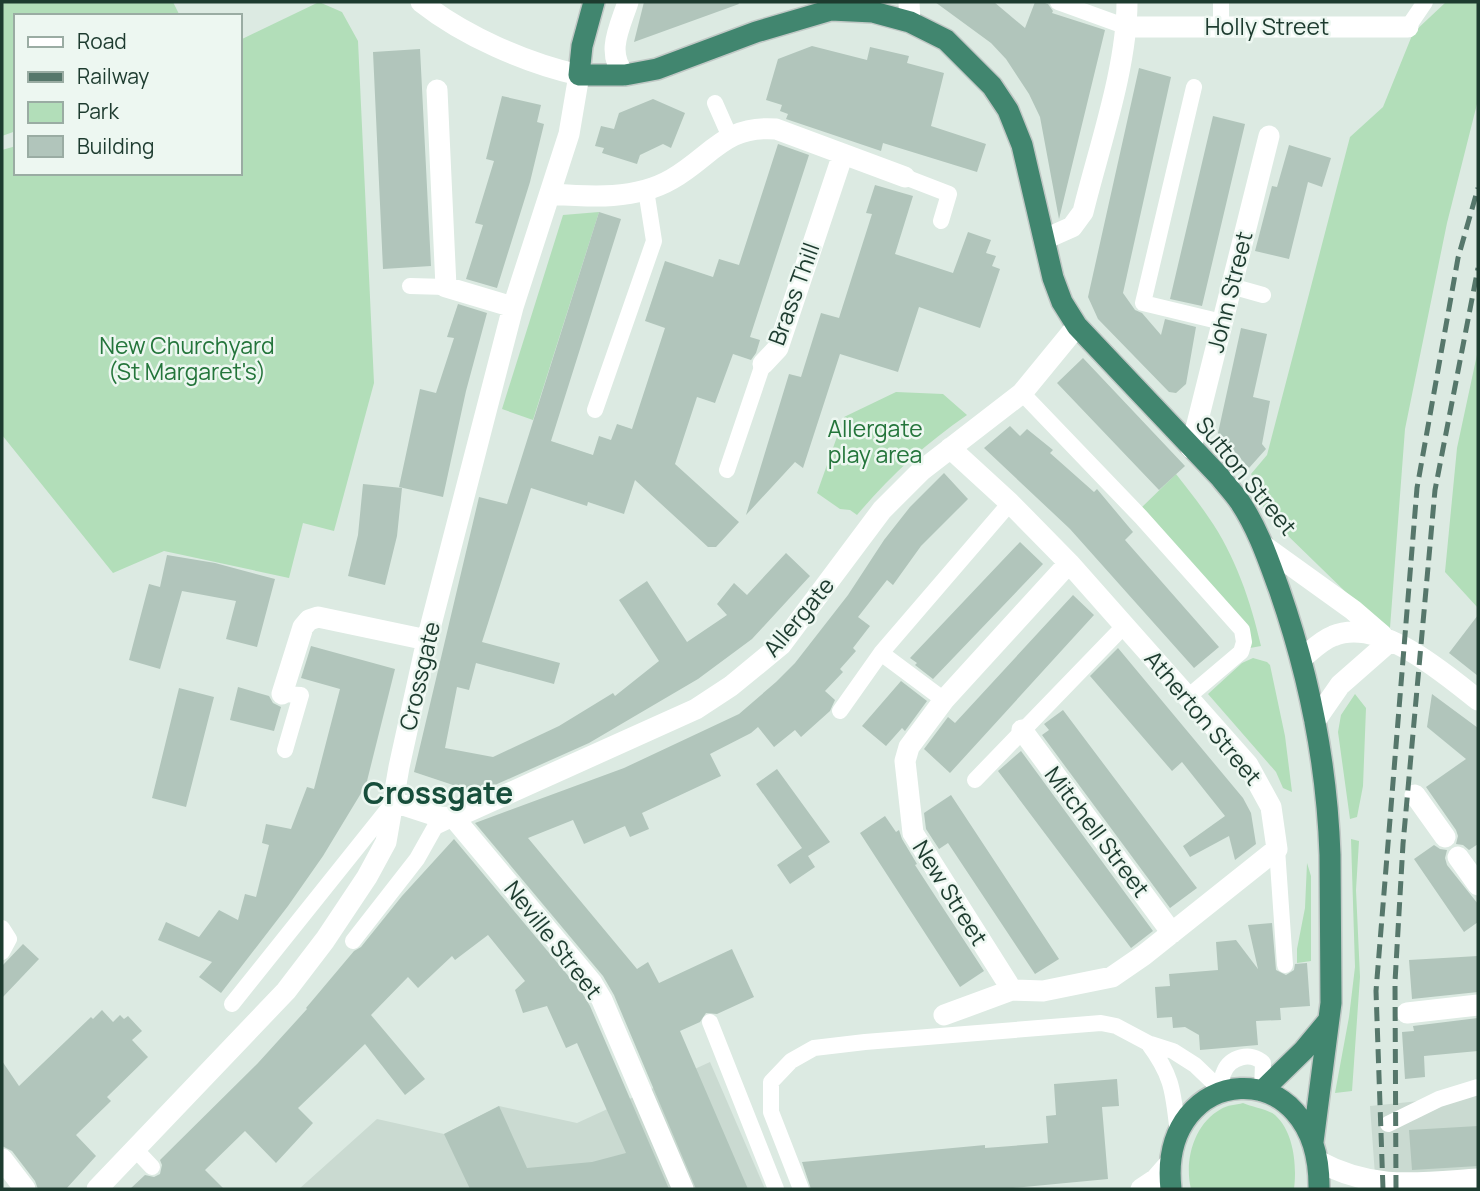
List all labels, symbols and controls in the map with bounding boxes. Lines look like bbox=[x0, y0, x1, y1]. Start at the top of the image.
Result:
street label: Holly Street bbox=[1205, 10, 1329, 42]
legend bbox=[14, 14, 242, 175]
text: Road bbox=[77, 27, 127, 55]
text: Railway bbox=[77, 62, 149, 90]
text: Park bbox=[77, 97, 119, 125]
text: Building bbox=[77, 132, 154, 160]
street label: John Street bbox=[1199, 228, 1260, 356]
street label: Brass Thill bbox=[760, 238, 826, 349]
park label: New Churchyard (St Margaret's) bbox=[99, 329, 275, 387]
street label: Sutton Street bbox=[1189, 409, 1305, 542]
park label: Allergate play area bbox=[827, 412, 923, 470]
street label: Allergate bbox=[755, 570, 841, 663]
street label: Crossgate bbox=[391, 618, 447, 733]
street label: Atherton Street bbox=[1138, 643, 1270, 792]
street label: Mitchell Street bbox=[1038, 759, 1158, 903]
district label: Crossgate bbox=[363, 772, 513, 813]
street label: New Street bbox=[906, 834, 996, 951]
street label: Neville Street bbox=[497, 874, 610, 1005]

